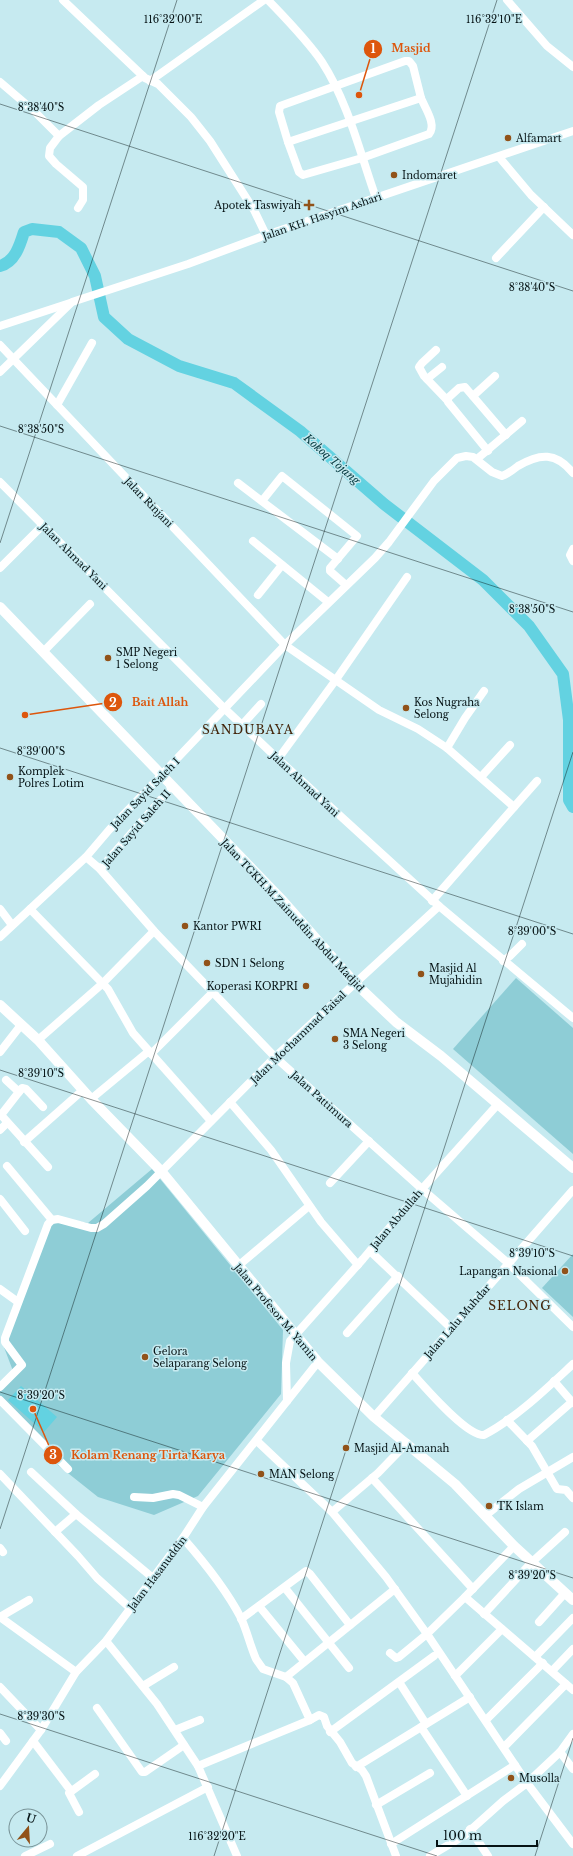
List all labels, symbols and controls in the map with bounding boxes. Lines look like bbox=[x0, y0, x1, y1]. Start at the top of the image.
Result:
text: 116°32'00"E bbox=[144, 13, 202, 26]
text: 116°32'10"E bbox=[466, 13, 522, 26]
callout: Masjid bbox=[363, 37, 438, 60]
text: 1 bbox=[370, 41, 376, 56]
text: Masjid bbox=[391, 41, 431, 55]
text: 8°38'40"S bbox=[18, 101, 64, 114]
place label: Alfamart bbox=[515, 132, 562, 145]
marker: Alfamart bbox=[503, 133, 513, 143]
place label: Indomaret bbox=[402, 169, 457, 182]
marker: Indomaret bbox=[389, 170, 399, 180]
street label: Jalan KH. Hasyim Ashari bbox=[259, 190, 384, 244]
place label: Apotek Taswiyah bbox=[213, 199, 301, 212]
marker: Apotek Taswiyah bbox=[304, 200, 314, 210]
text: 8°38'40"S bbox=[509, 281, 555, 294]
text: 8°38'50"S bbox=[18, 423, 64, 436]
water label: Kokoq Tojang bbox=[300, 430, 364, 488]
street label: Jalan Rinjani bbox=[120, 473, 176, 531]
street label: Jalan Ahmad Yani bbox=[36, 519, 110, 593]
text: 8°38'50"S bbox=[509, 603, 555, 616]
place label: SMP Negeri 1 Selong bbox=[116, 646, 178, 671]
marker: SMP Negeri 1 Selong bbox=[103, 653, 113, 663]
callout: Bait Allah bbox=[103, 691, 196, 714]
text: 2 bbox=[109, 695, 117, 710]
text: Bait Allah bbox=[132, 695, 188, 709]
place label: Kos Nugraha Selong bbox=[414, 696, 480, 721]
marker: Kos Nugraha Selong bbox=[401, 703, 411, 713]
district label: SANDUBAYA bbox=[202, 722, 294, 737]
text: 8°39'00"S bbox=[17, 745, 65, 758]
street label: Jalan Ahmad Yani bbox=[266, 748, 342, 820]
street label: Jalan Sayid Saleh I bbox=[107, 755, 183, 833]
place label: Komplek Polres Lotim bbox=[18, 765, 84, 790]
marker: Komplek Polres Lotim bbox=[5, 772, 15, 782]
street label: Jalan Sayid Saleh II bbox=[98, 787, 173, 871]
street label: Jalan TGKH.M.Zainuddin Abdul Madjid bbox=[217, 835, 367, 995]
place label: Kantor PWRI bbox=[193, 920, 262, 933]
marker: Kantor PWRI bbox=[180, 921, 190, 931]
text: 8°39'00"S bbox=[508, 925, 556, 938]
place label: SDN 1 Selong bbox=[215, 957, 285, 970]
marker: SDN 1 Selong bbox=[202, 958, 212, 968]
place label: Masjid Al Mujahidin bbox=[429, 962, 482, 987]
marker: Masjid Al Mujahidin bbox=[416, 969, 426, 979]
place label: Koperasi KORPRI bbox=[207, 980, 298, 993]
marker: Koperasi KORPRI bbox=[301, 981, 311, 991]
street label: Jalan Mochammad Faisal bbox=[246, 988, 349, 1088]
place label: SMA Negeri 3 Selong bbox=[343, 1027, 405, 1052]
marker: SMA Negeri 3 Selong bbox=[330, 1034, 340, 1044]
text: 8°39'10"S bbox=[18, 1067, 64, 1080]
street label: Jalan Pattimura bbox=[287, 1067, 356, 1131]
street label: Jalan Abdullah bbox=[366, 1187, 425, 1253]
text: 8°39'10"S bbox=[509, 1247, 555, 1260]
street label: Jalan Profesor M. Yamin bbox=[230, 1260, 320, 1364]
place label: Lapangan Nasional bbox=[459, 1265, 557, 1278]
marker: Lapangan Nasional bbox=[560, 1266, 570, 1276]
street label: Jalan Lalu Muhdar bbox=[420, 1281, 493, 1363]
district label: SELONG bbox=[488, 1298, 552, 1313]
place label: Gelora Selaparang Selong bbox=[153, 1345, 248, 1370]
marker: Gelora Selaparang Selong bbox=[140, 1352, 150, 1362]
text: 8°39'20"S bbox=[17, 1389, 65, 1402]
place label: Masjid Al-Amanah bbox=[354, 1442, 449, 1455]
callout: Kolam Renang Tirta Karya bbox=[43, 1443, 234, 1466]
marker: Masjid Al-Amanah bbox=[341, 1443, 351, 1453]
text: 3 bbox=[49, 1447, 57, 1462]
text: Kolam Renang Tirta Karya bbox=[71, 1448, 226, 1462]
place label: MAN Selong bbox=[269, 1468, 335, 1481]
marker: MAN Selong bbox=[256, 1469, 266, 1479]
place label: TK Islam bbox=[497, 1500, 544, 1513]
marker: TK Islam bbox=[484, 1501, 494, 1511]
street label: Jalan Hasanuddin bbox=[124, 1533, 190, 1615]
text: 8°39'20"S bbox=[508, 1569, 556, 1582]
text: 8°39'30"S bbox=[17, 1710, 65, 1723]
place label: Musolla bbox=[519, 1772, 560, 1785]
marker: Musolla bbox=[506, 1773, 516, 1783]
north arrow bbox=[8, 1808, 48, 1848]
text: U bbox=[24, 1810, 38, 1827]
scale bar bbox=[437, 1822, 537, 1848]
text: 100 m bbox=[443, 1828, 482, 1843]
text: 116°32'20"E bbox=[188, 1830, 246, 1843]

